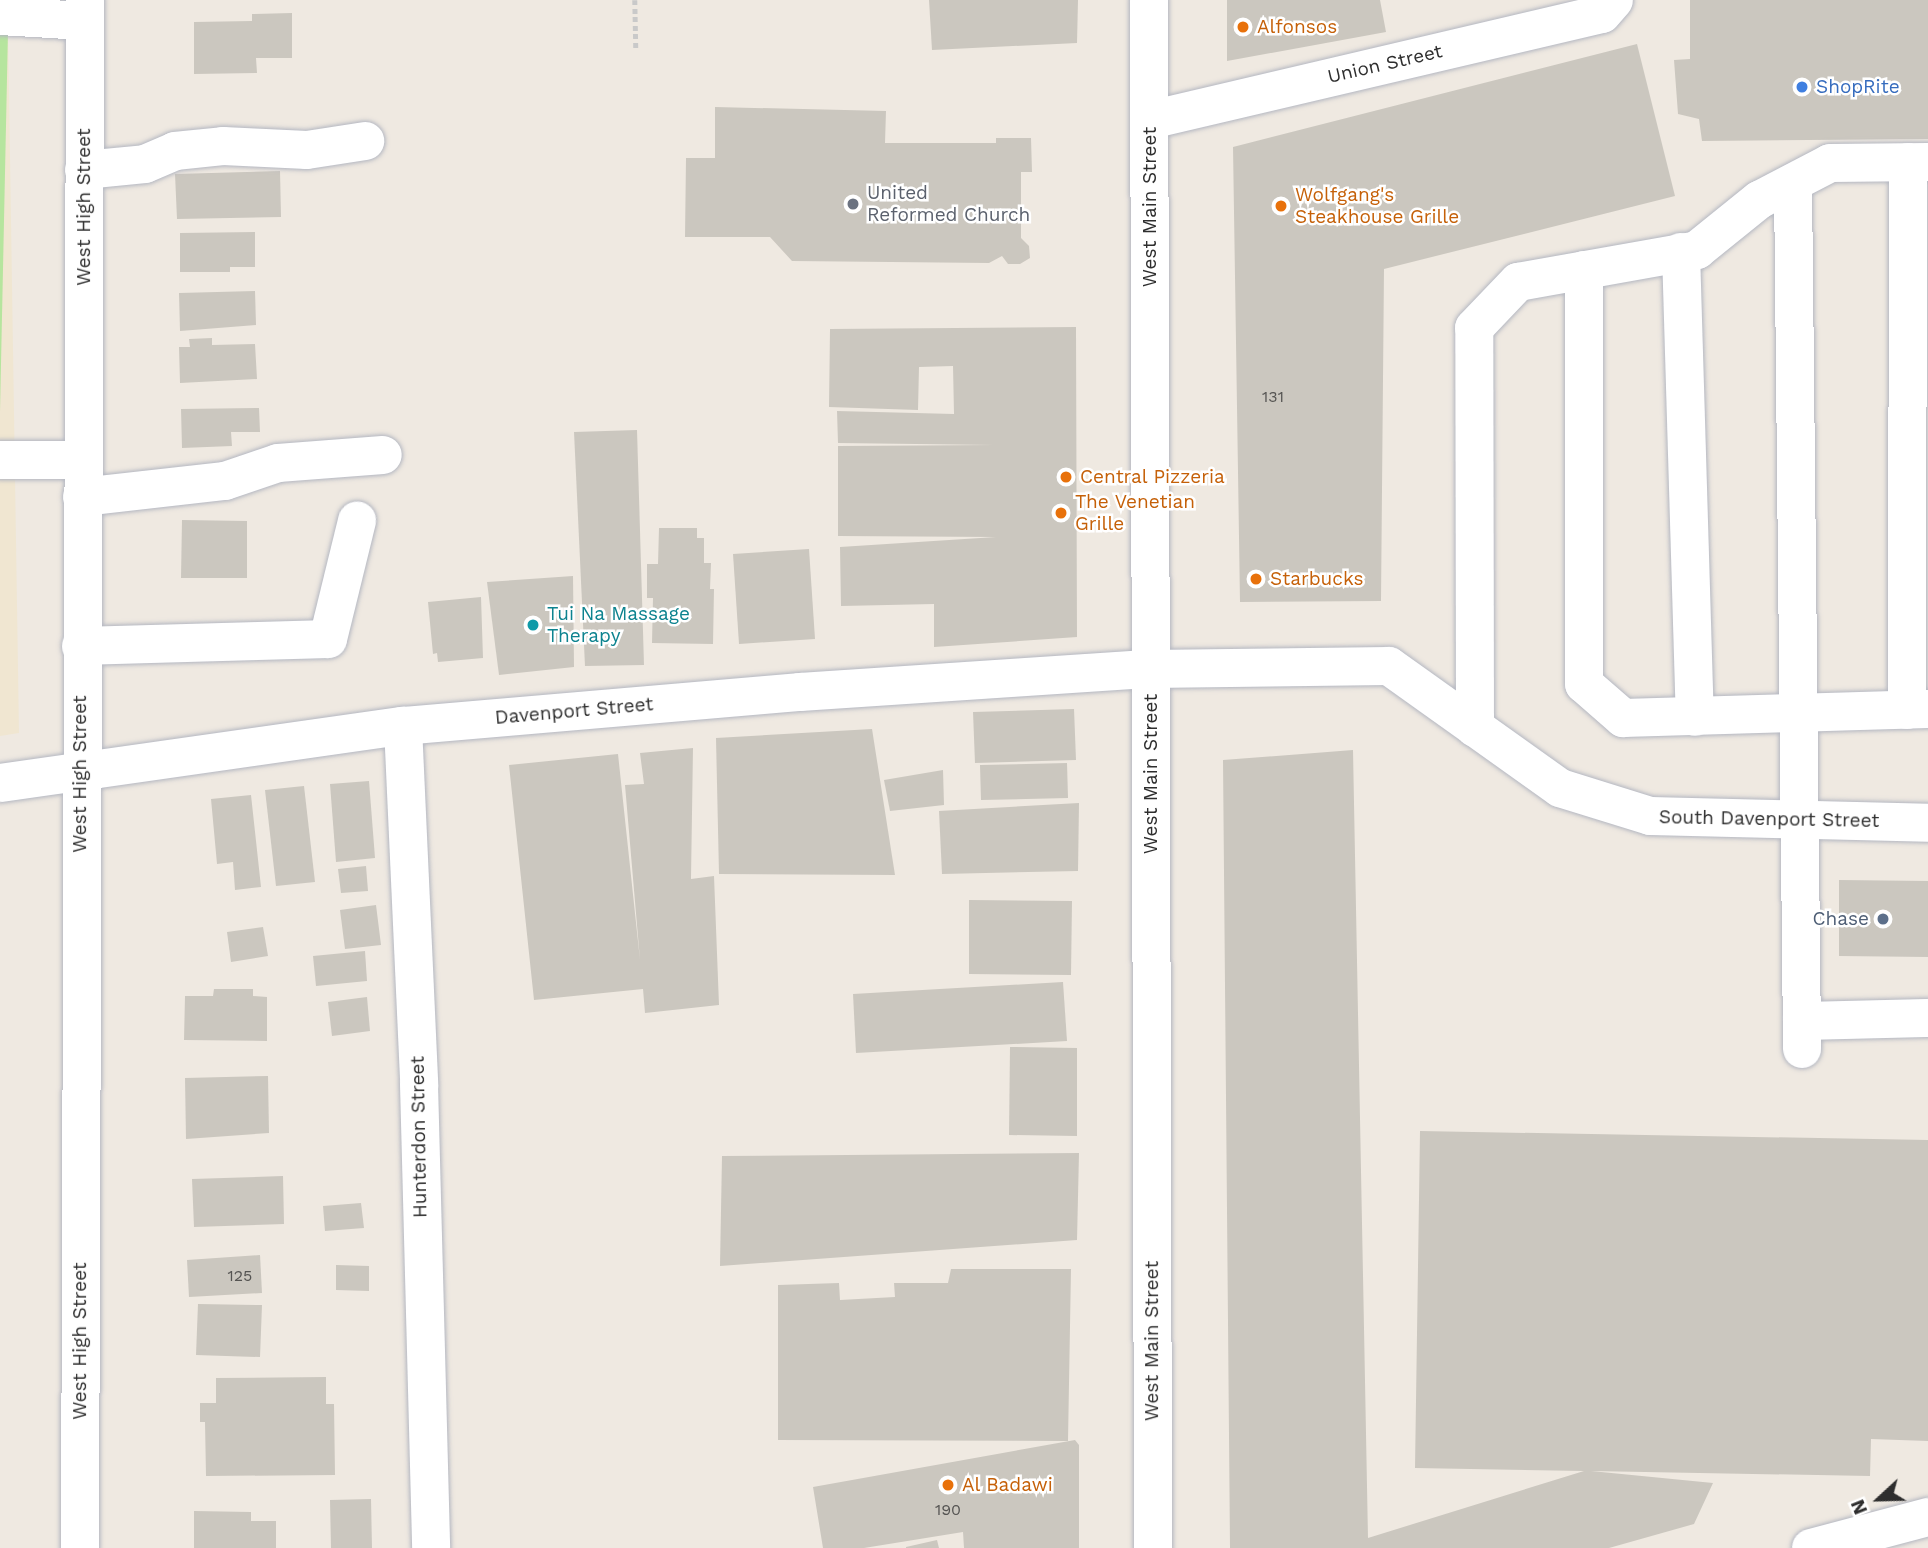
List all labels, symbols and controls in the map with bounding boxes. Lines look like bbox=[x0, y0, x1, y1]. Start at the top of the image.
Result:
place label: Alfonsos bbox=[1257, 16, 1337, 38]
marker: Alfonsos bbox=[1235, 19, 1251, 35]
street label: Union Street bbox=[1325, 40, 1445, 88]
place label: ShopRite bbox=[1816, 76, 1900, 98]
marker: ShopRite bbox=[1794, 79, 1810, 95]
street label: West Main Street bbox=[1139, 127, 1161, 287]
street label: West High Street bbox=[73, 128, 95, 286]
place label: United Reformed Church bbox=[867, 182, 1030, 226]
place label: Wolfgang's Steakhouse Grille bbox=[1295, 184, 1459, 228]
marker: United Reformed Church bbox=[845, 196, 861, 212]
marker: Wolfgang's Steakhouse Grille bbox=[1273, 198, 1289, 214]
house number: 131 bbox=[1262, 387, 1284, 407]
place label: Central Pizzeria bbox=[1080, 466, 1225, 488]
marker: Central Pizzeria bbox=[1058, 469, 1074, 485]
place label: The Venetian Grille bbox=[1075, 491, 1196, 535]
marker: The Venetian Grille bbox=[1053, 505, 1069, 521]
place label: Starbucks bbox=[1270, 568, 1363, 590]
marker: Starbucks bbox=[1248, 571, 1264, 587]
place label: Tui Na Massage Therapy bbox=[547, 603, 690, 647]
marker: Tui Na Massage Therapy bbox=[525, 617, 541, 633]
street label: Davenport Street bbox=[494, 693, 654, 729]
street label: West Main Street bbox=[1140, 694, 1162, 854]
street label: West High Street bbox=[69, 695, 91, 853]
street label: South Davenport Street bbox=[1659, 806, 1879, 832]
place label: Chase bbox=[1812, 908, 1869, 930]
marker: Chase bbox=[1875, 911, 1891, 927]
street label: Hunterdon Street bbox=[406, 1056, 432, 1218]
street label: West Main Street bbox=[1141, 1261, 1163, 1421]
street label: West High Street bbox=[69, 1262, 91, 1420]
house number: 125 bbox=[228, 1266, 252, 1286]
north arrow bbox=[1844, 1464, 1914, 1534]
place label: Al Badawi bbox=[962, 1474, 1053, 1496]
marker: Al Badawi bbox=[940, 1477, 956, 1493]
text: N bbox=[1846, 1496, 1872, 1518]
house number: 190 bbox=[935, 1500, 961, 1520]

